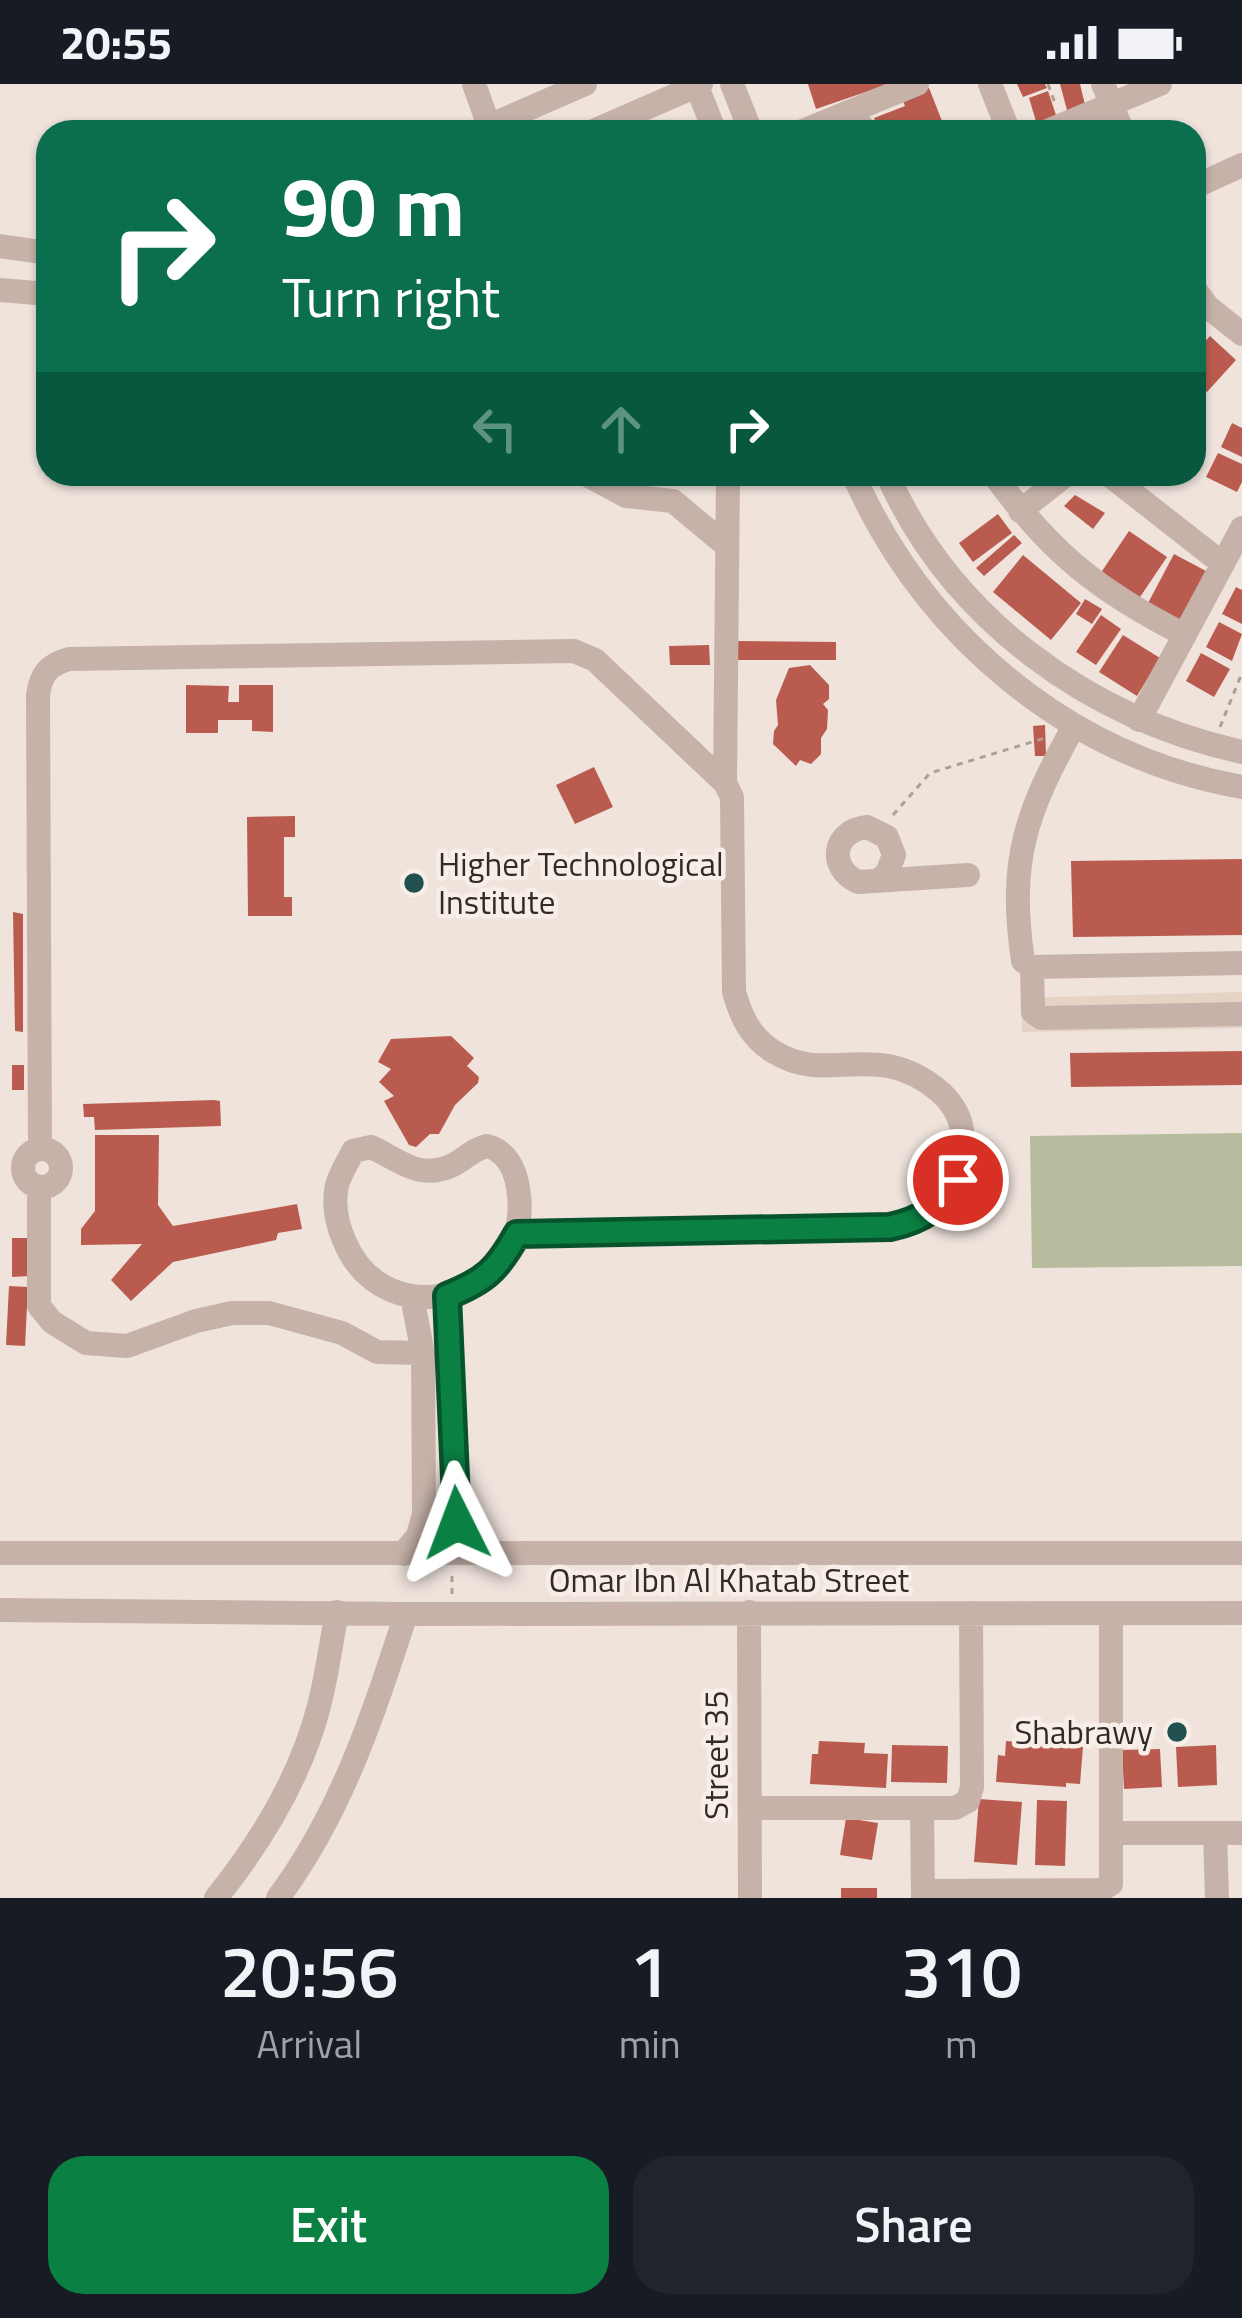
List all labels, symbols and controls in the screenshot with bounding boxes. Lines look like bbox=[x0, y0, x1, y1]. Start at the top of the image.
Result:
text: 20:55 bbox=[60, 8, 172, 76]
text: 90 m bbox=[282, 141, 465, 269]
icon: right bbox=[84, 168, 240, 324]
text: Turn right bbox=[282, 256, 500, 338]
icon: left bbox=[462, 396, 528, 462]
icon: ahead bbox=[588, 396, 654, 462]
icon: right bbox=[714, 396, 780, 462]
place label: Higher Technological Institute bbox=[438, 839, 724, 927]
marker: Higher Technological Institute bbox=[401, 870, 427, 896]
pin bbox=[907, 1129, 1009, 1231]
icon: arrive bbox=[925, 1147, 991, 1213]
position arrow bbox=[394, 1460, 520, 1586]
street label: Omar Ibn Al Khatab Street bbox=[549, 1555, 910, 1605]
street label: Street 35 bbox=[691, 1690, 741, 1820]
place label: Shabrawy bbox=[1014, 1707, 1153, 1757]
marker: Shabrawy bbox=[1164, 1719, 1190, 1745]
text: 20:56 bbox=[220, 1915, 399, 2025]
text: 1 bbox=[630, 1915, 670, 2025]
text: 310 bbox=[901, 1915, 1022, 2025]
text: Arrival bbox=[256, 2014, 362, 2073]
text: min bbox=[619, 2014, 681, 2073]
text: m bbox=[945, 2014, 978, 2073]
button: Exit bbox=[48, 2156, 609, 2294]
button: Share bbox=[633, 2156, 1194, 2294]

